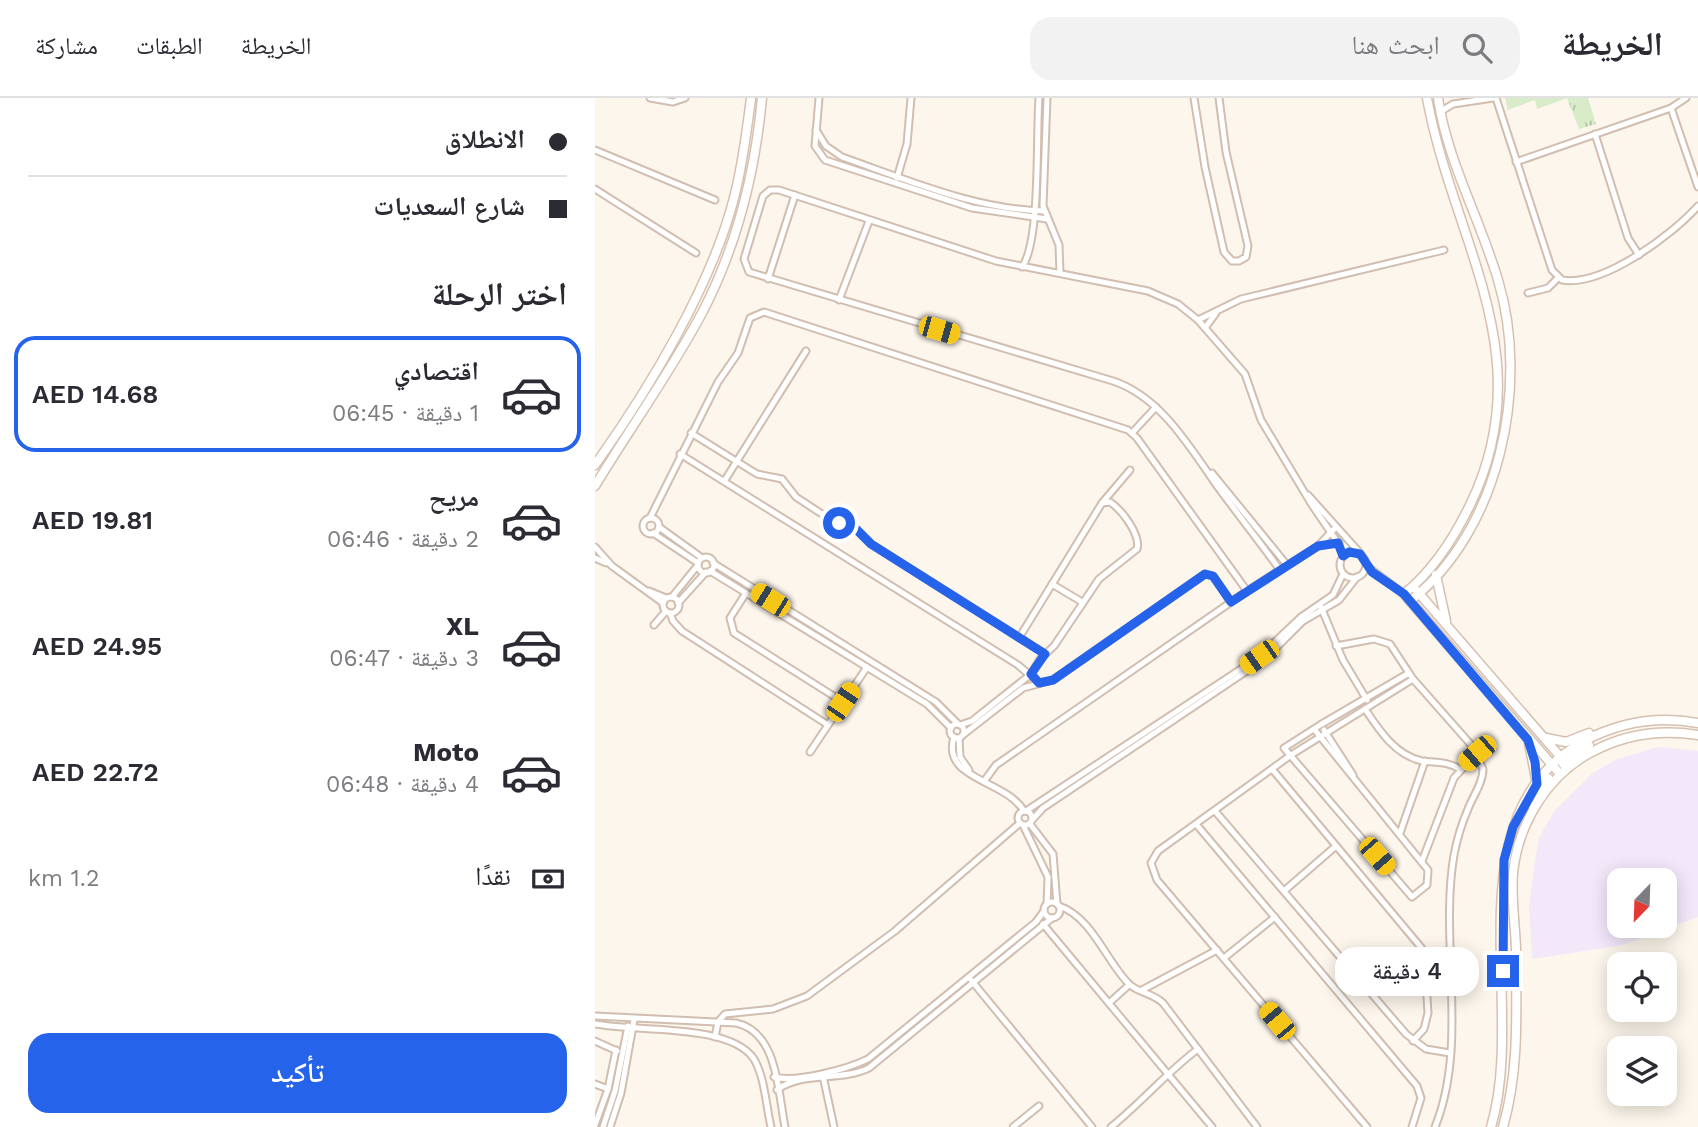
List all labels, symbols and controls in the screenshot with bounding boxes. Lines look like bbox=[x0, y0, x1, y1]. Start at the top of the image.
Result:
search box bbox=[1030, 17, 1520, 80]
text: الخريطة bbox=[1562, 24, 1663, 63]
icon: search bbox=[1458, 29, 1496, 67]
text: ابحث هنا bbox=[1352, 30, 1440, 60]
text: مشاركة bbox=[35, 32, 98, 60]
text: الطبقات bbox=[136, 32, 203, 60]
text: الخريطة bbox=[241, 32, 311, 60]
text: الانطلاق bbox=[445, 124, 525, 154]
text: شارع السعديات bbox=[374, 191, 525, 221]
text: اختر الرحلة bbox=[432, 275, 567, 313]
car bbox=[916, 314, 963, 346]
text: اقتصادي bbox=[394, 356, 479, 386]
icon: car bbox=[500, 363, 563, 426]
text: AED 14.68 bbox=[32, 379, 159, 409]
text: 1 دقيقة · 06:45 bbox=[332, 400, 479, 427]
text: مريح bbox=[429, 482, 479, 512]
icon: car bbox=[500, 489, 563, 552]
text: AED 19.81 bbox=[32, 505, 153, 535]
route start bbox=[823, 507, 855, 539]
text: 2 دقيقة · 06:46 bbox=[327, 526, 479, 553]
car bbox=[747, 580, 794, 620]
text: XL bbox=[446, 611, 479, 641]
icon: car bbox=[500, 615, 563, 678]
text: AED 24.95 bbox=[32, 631, 162, 661]
car bbox=[1236, 636, 1283, 678]
text: 3 دقيقة · 06:47 bbox=[329, 645, 479, 672]
car bbox=[823, 679, 864, 725]
car bbox=[1455, 731, 1500, 775]
text: Moto bbox=[413, 737, 479, 767]
icon: car bbox=[500, 741, 563, 804]
text: AED 22.72 bbox=[32, 757, 159, 787]
text: 4 دقيقة · 06:48 bbox=[326, 771, 479, 798]
car bbox=[1356, 833, 1399, 879]
icon: cash bbox=[529, 860, 567, 898]
text: نقدًا bbox=[475, 861, 511, 891]
text: 1.2 km bbox=[28, 865, 99, 892]
north arrow bbox=[1607, 868, 1677, 938]
map controls bbox=[1607, 868, 1677, 1106]
callout: 4 دقيقة bbox=[1335, 946, 1479, 996]
button: locate bbox=[1607, 952, 1677, 1022]
route end bbox=[1487, 955, 1519, 987]
text: 4 دقيقة bbox=[1372, 958, 1442, 985]
car bbox=[1256, 998, 1299, 1044]
button: تأكيد bbox=[28, 1033, 567, 1113]
button: layers bbox=[1607, 1036, 1677, 1106]

